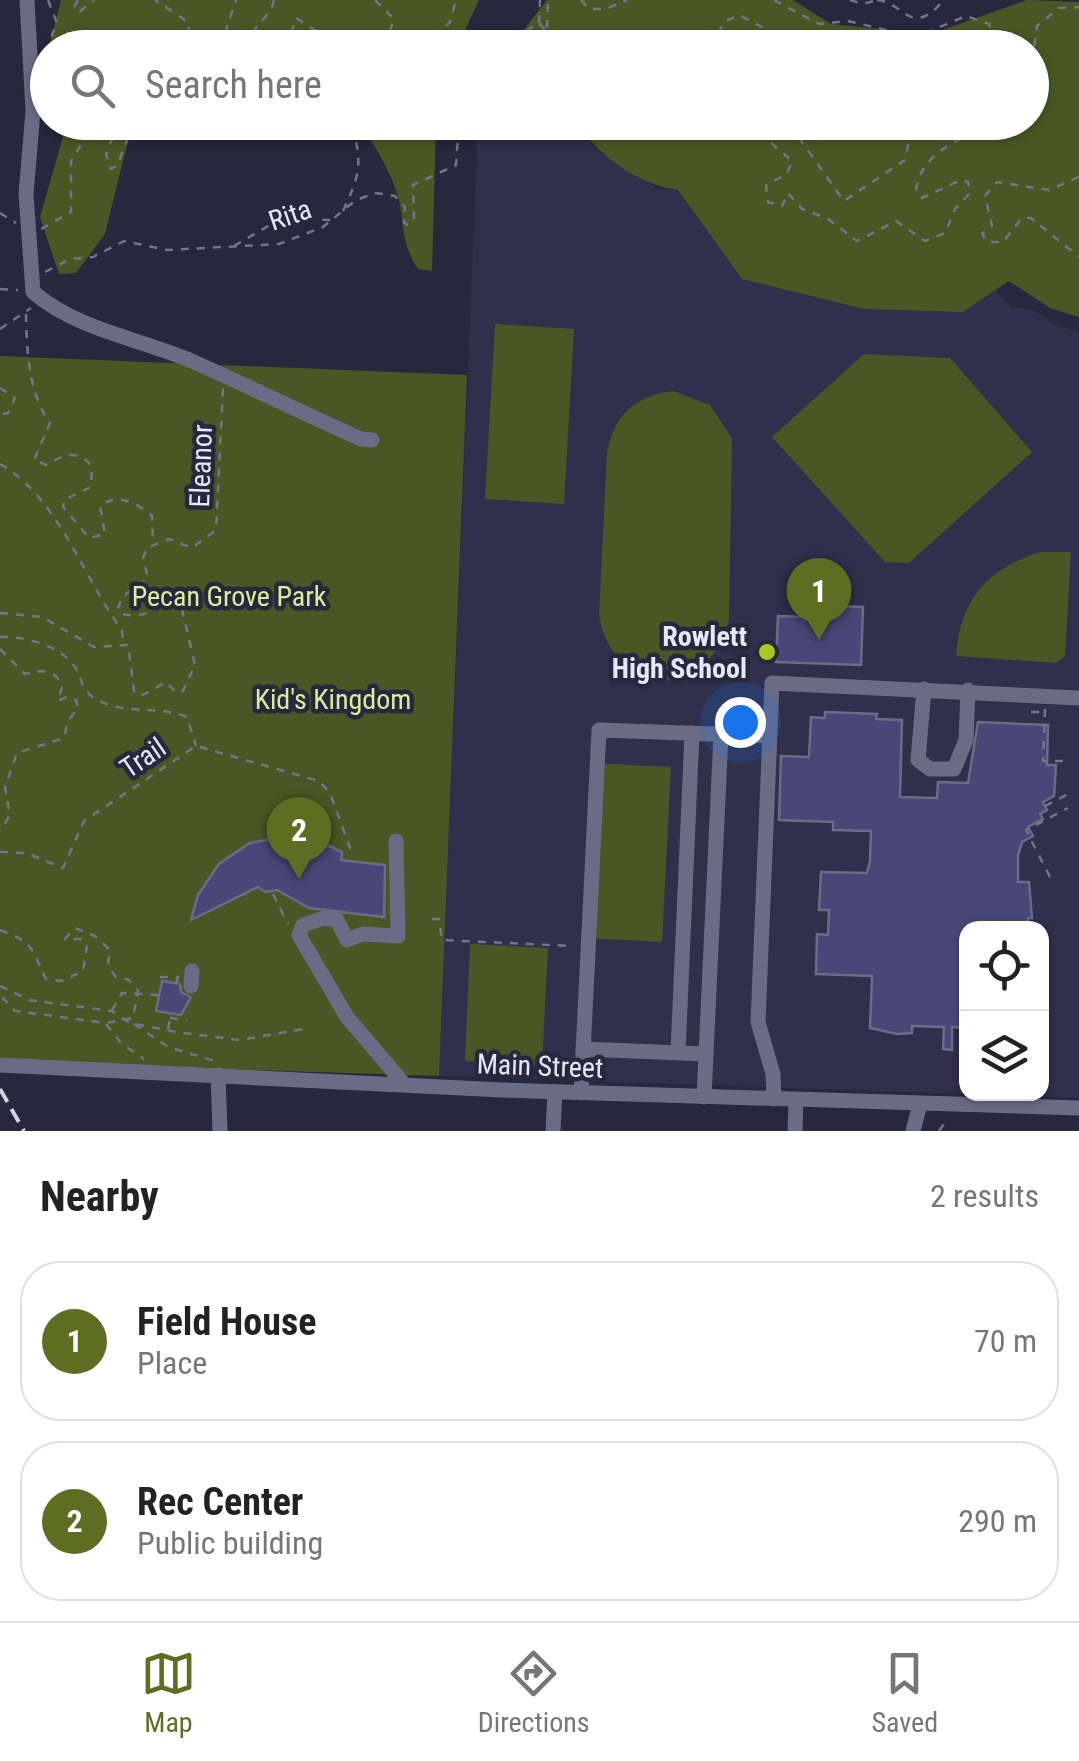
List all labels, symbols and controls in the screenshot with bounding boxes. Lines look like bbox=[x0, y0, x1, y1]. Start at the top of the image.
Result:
search box bbox=[30, 30, 1049, 140]
icon: search bbox=[65, 58, 120, 113]
text: Search here bbox=[145, 63, 322, 107]
street label: Rita bbox=[264, 192, 316, 238]
street label: Eleanor bbox=[183, 424, 219, 508]
pin: 1 bbox=[786, 558, 852, 640]
park label: Pecan Grove Park bbox=[132, 580, 327, 613]
place label: Rowlett High School bbox=[612, 620, 747, 685]
marker: Rowlett High School bbox=[756, 641, 778, 663]
park label: Kid's Kingdom bbox=[255, 683, 411, 716]
your location bbox=[715, 697, 766, 748]
street label: Trail bbox=[114, 731, 172, 785]
pin: 2 bbox=[266, 796, 332, 879]
map controls bbox=[959, 921, 1049, 1101]
button: locate bbox=[959, 921, 1049, 1011]
button: layers bbox=[959, 1011, 1049, 1101]
street label: Main Street bbox=[476, 1047, 604, 1085]
text: Nearby bbox=[40, 1172, 159, 1221]
text: 2 results bbox=[930, 1177, 1039, 1215]
text: Field House bbox=[137, 1300, 316, 1344]
text: 1 bbox=[66, 1322, 83, 1360]
text: 70 m bbox=[974, 1322, 1037, 1360]
text: Place bbox=[137, 1344, 207, 1382]
text: Rec Center bbox=[137, 1480, 303, 1524]
text: 2 bbox=[66, 1502, 83, 1540]
text: 290 m bbox=[958, 1502, 1037, 1540]
text: Public building bbox=[137, 1524, 323, 1562]
tab: Map bbox=[141, 1646, 196, 1739]
tab: Directions bbox=[478, 1646, 590, 1739]
tab: Saved bbox=[871, 1646, 938, 1739]

